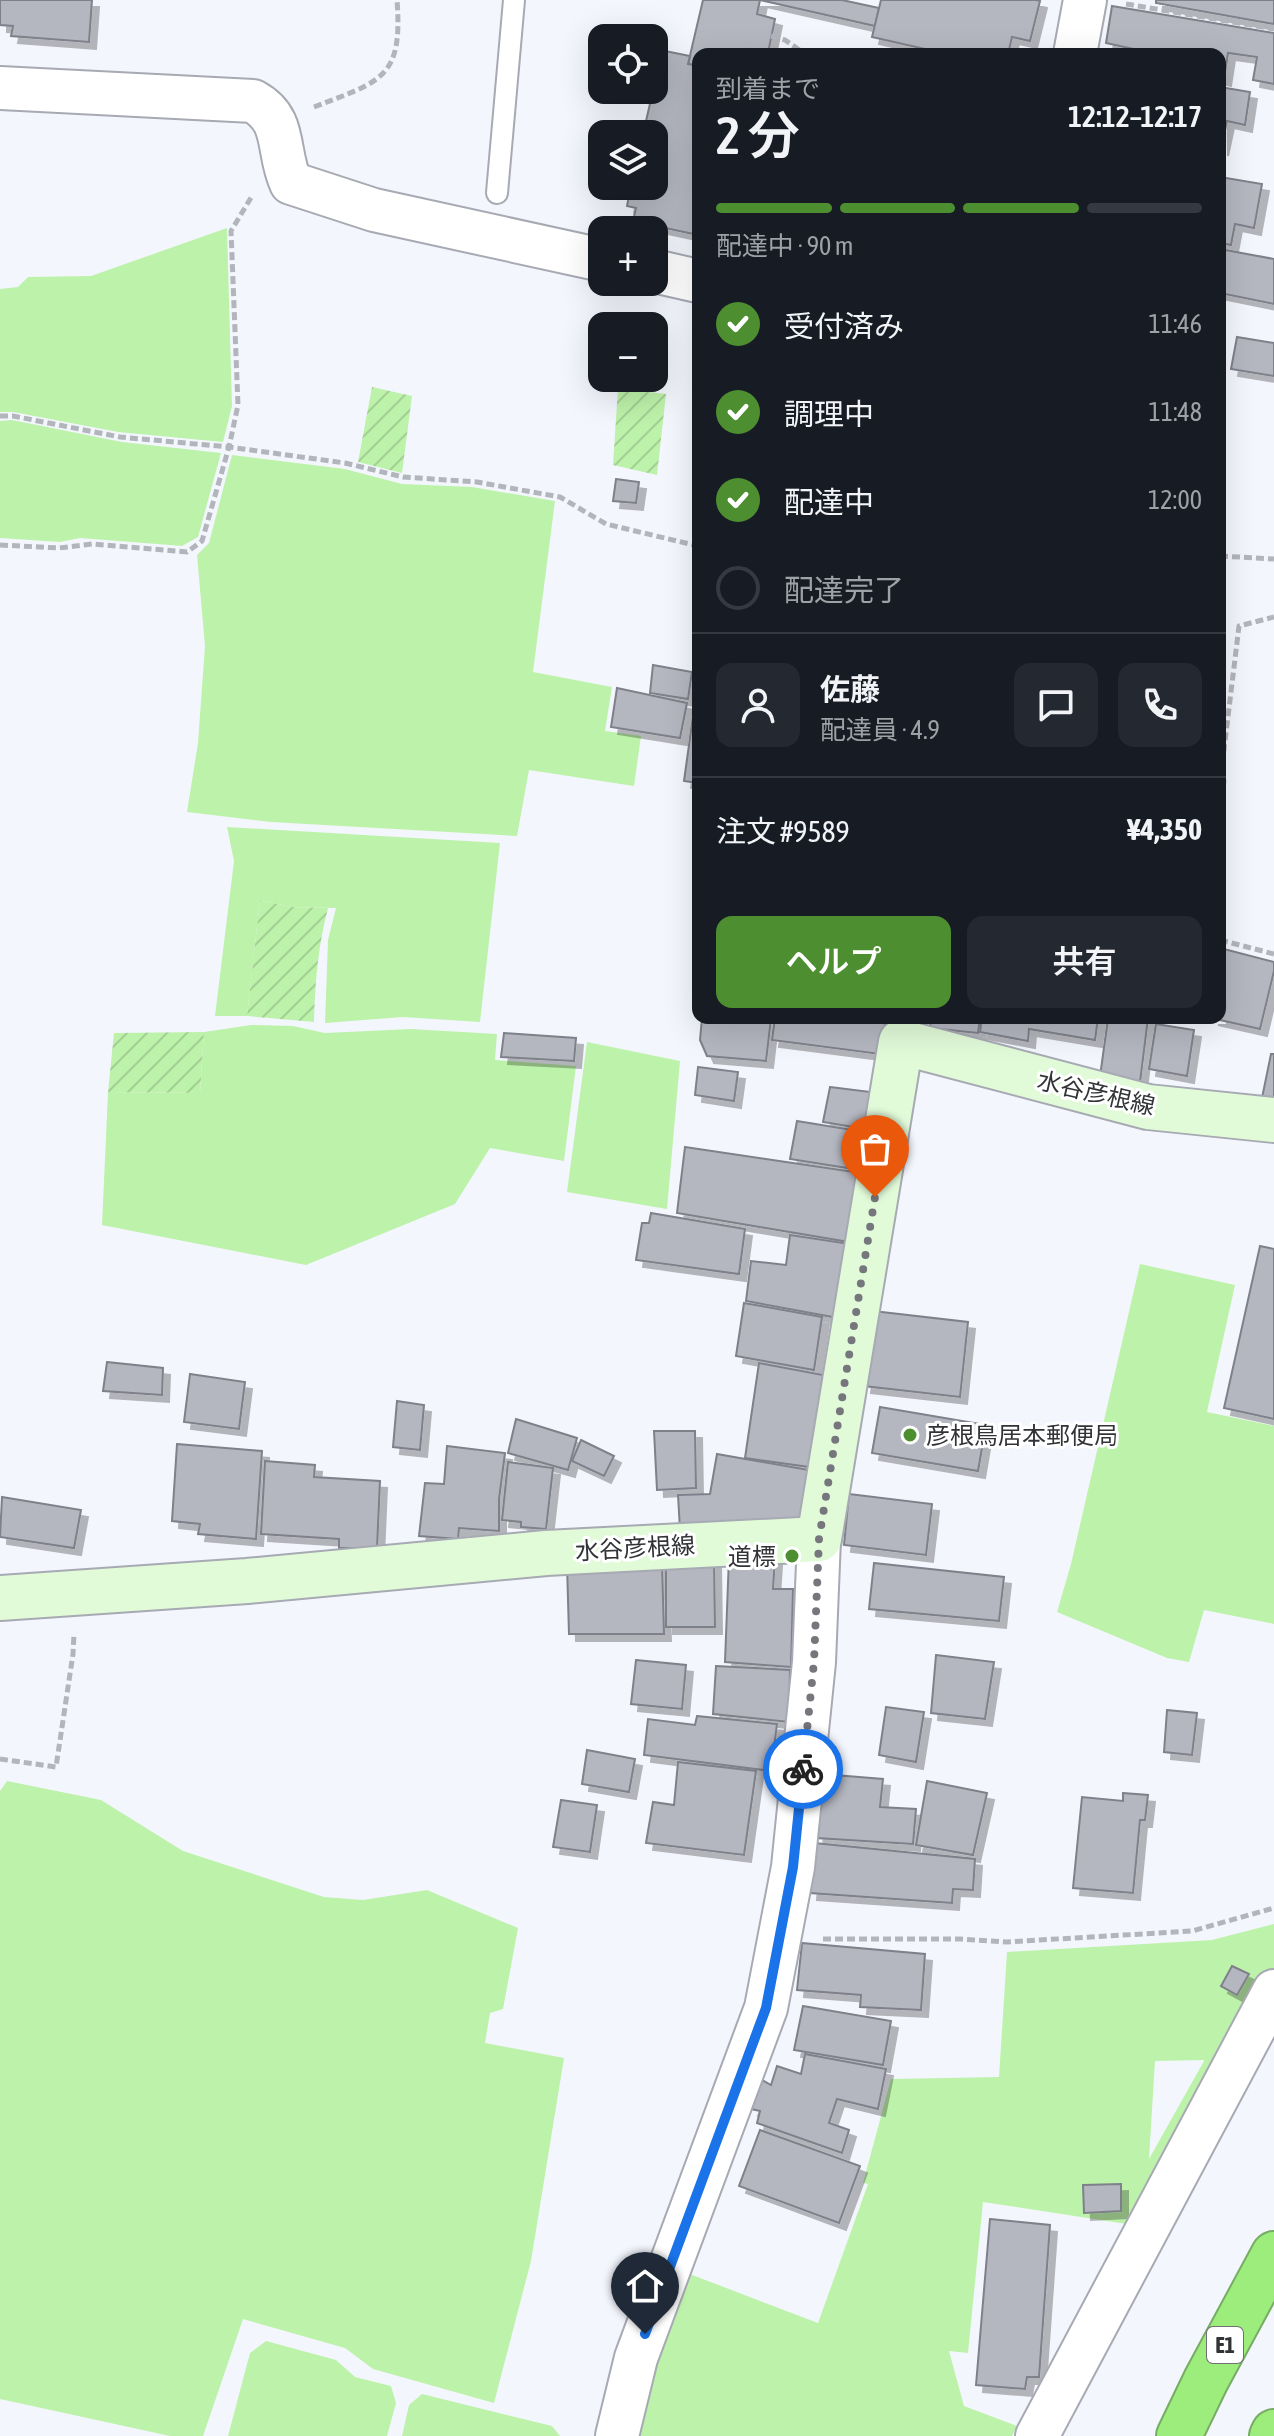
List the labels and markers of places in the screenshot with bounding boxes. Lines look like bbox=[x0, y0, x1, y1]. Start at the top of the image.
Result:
pin bbox=[841, 1115, 909, 1197]
place label: 彦根鳥居本郵便局 bbox=[926, 1422, 1118, 1449]
marker: 彦根鳥居本郵便局 bbox=[901, 1426, 919, 1444]
place label: 道標 bbox=[728, 1543, 776, 1570]
marker: 道標 bbox=[783, 1547, 801, 1565]
pin bbox=[611, 2252, 679, 2334]

